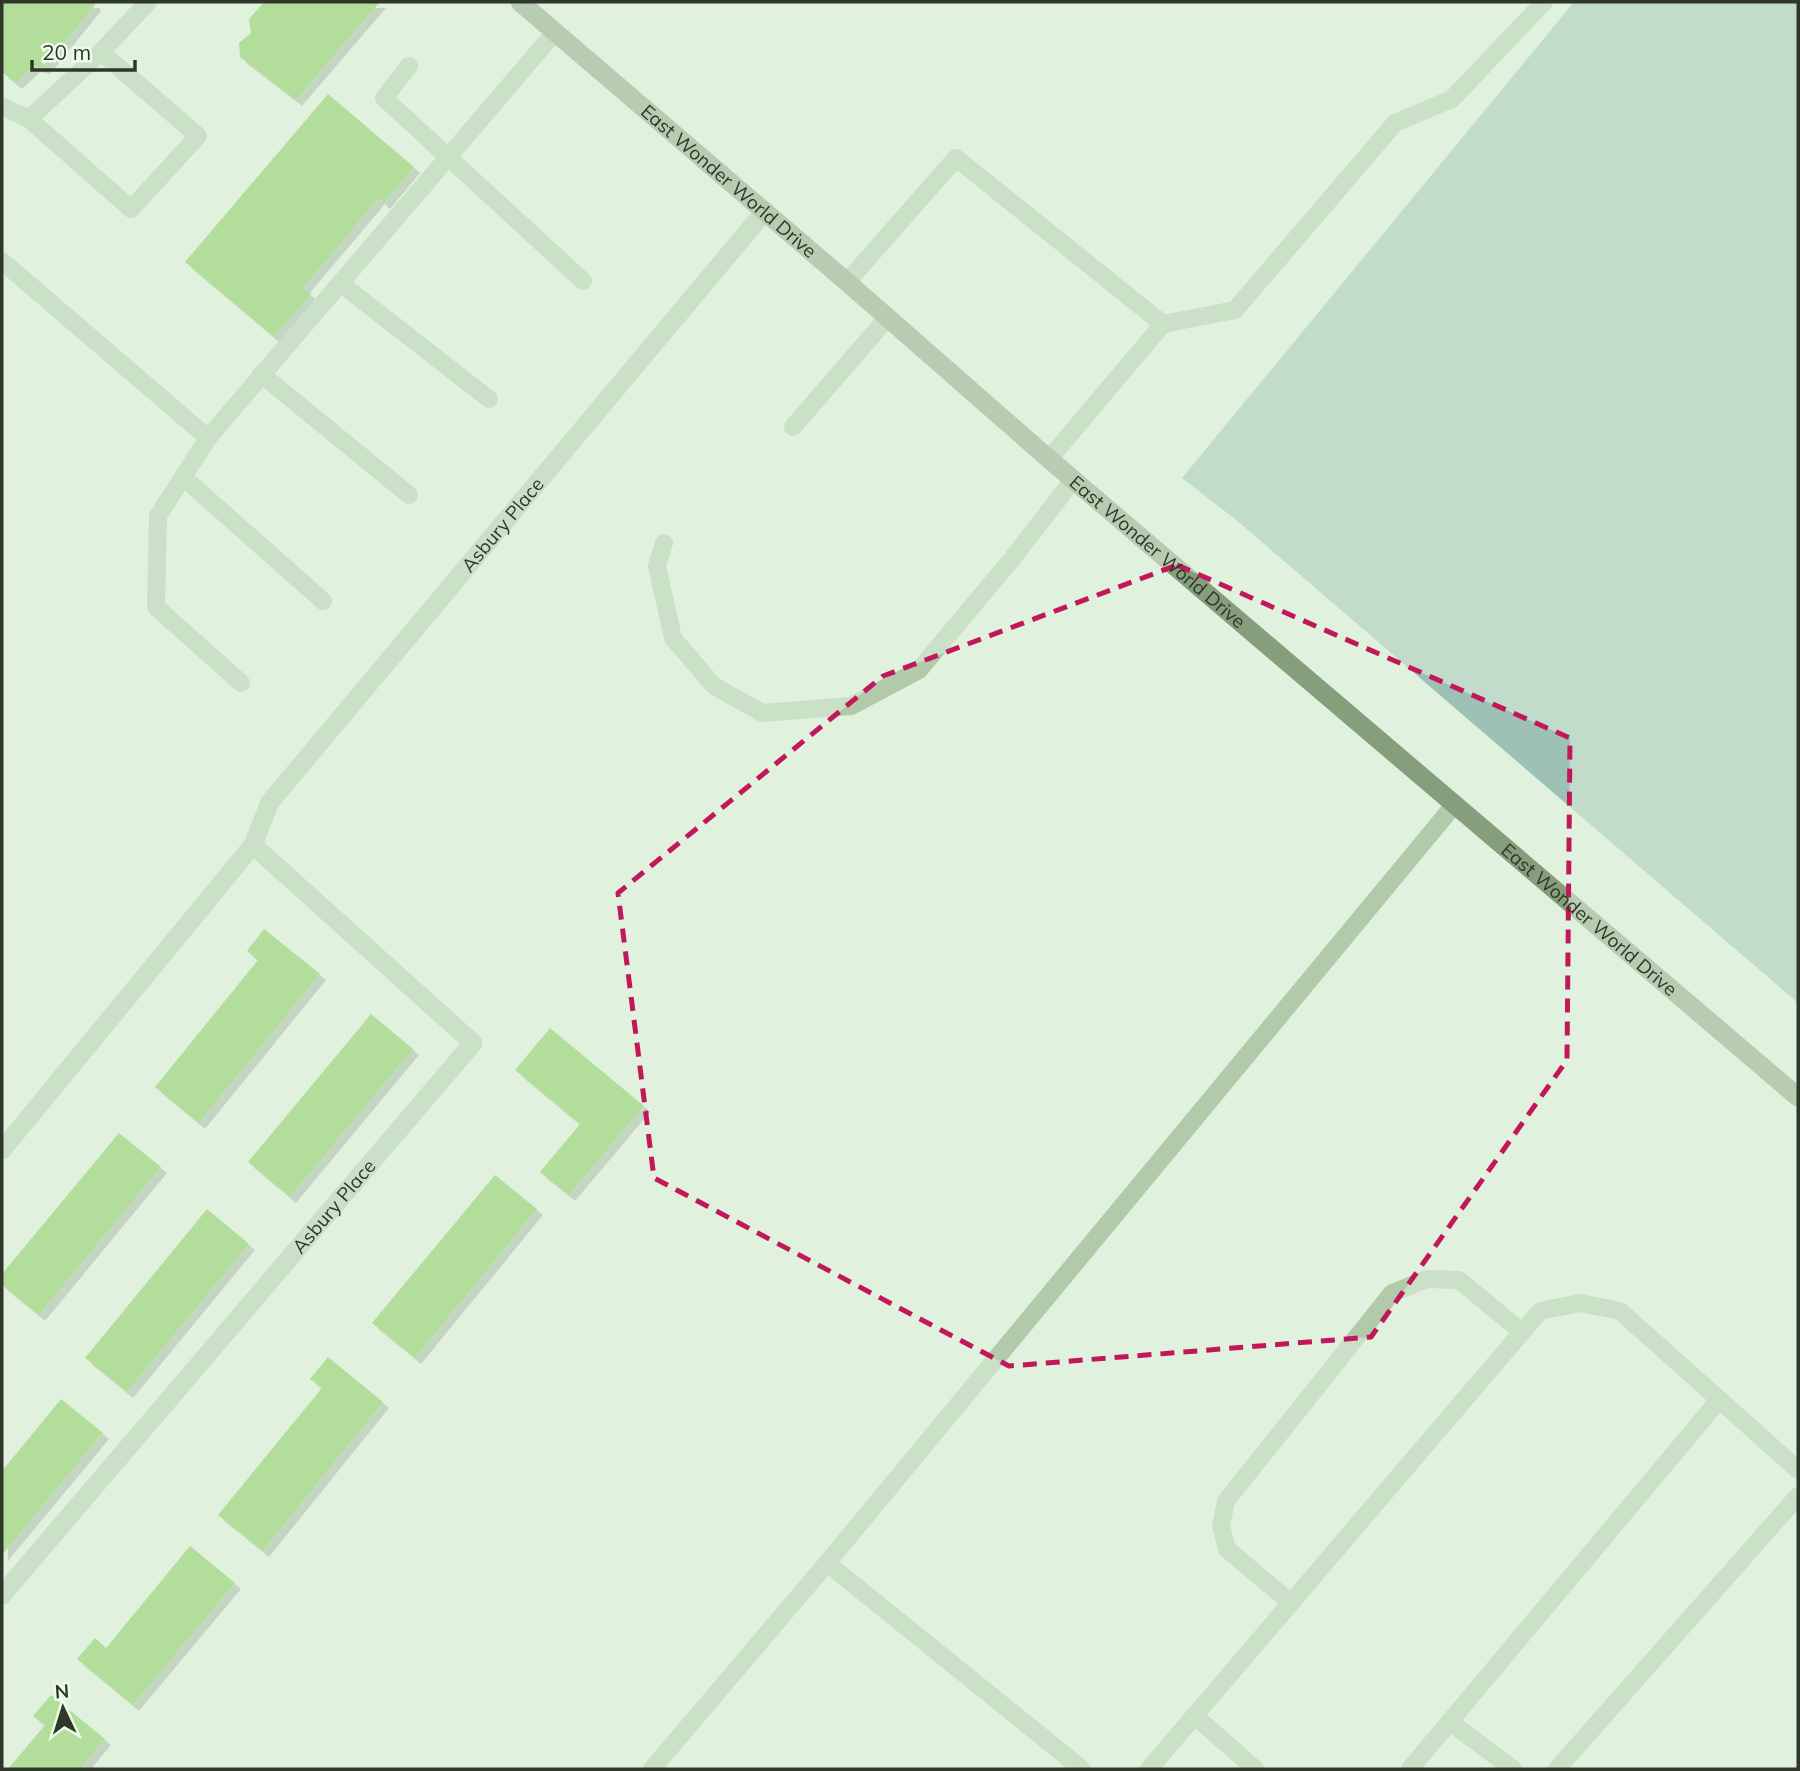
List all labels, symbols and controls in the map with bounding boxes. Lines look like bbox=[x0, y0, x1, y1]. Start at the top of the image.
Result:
scale bar bbox=[32, 28, 135, 72]
text: 20 m bbox=[42, 39, 91, 65]
street label: East Wonder World Drive bbox=[636, 99, 822, 263]
street label: East Wonder World Drive bbox=[1065, 470, 1251, 633]
street label: Asbury Place bbox=[456, 472, 549, 577]
street label: East Wonder World Drive bbox=[1497, 838, 1682, 1001]
street label: Asbury Place bbox=[287, 1154, 380, 1258]
north arrow bbox=[28, 1673, 98, 1743]
text: N bbox=[54, 1679, 70, 1704]

